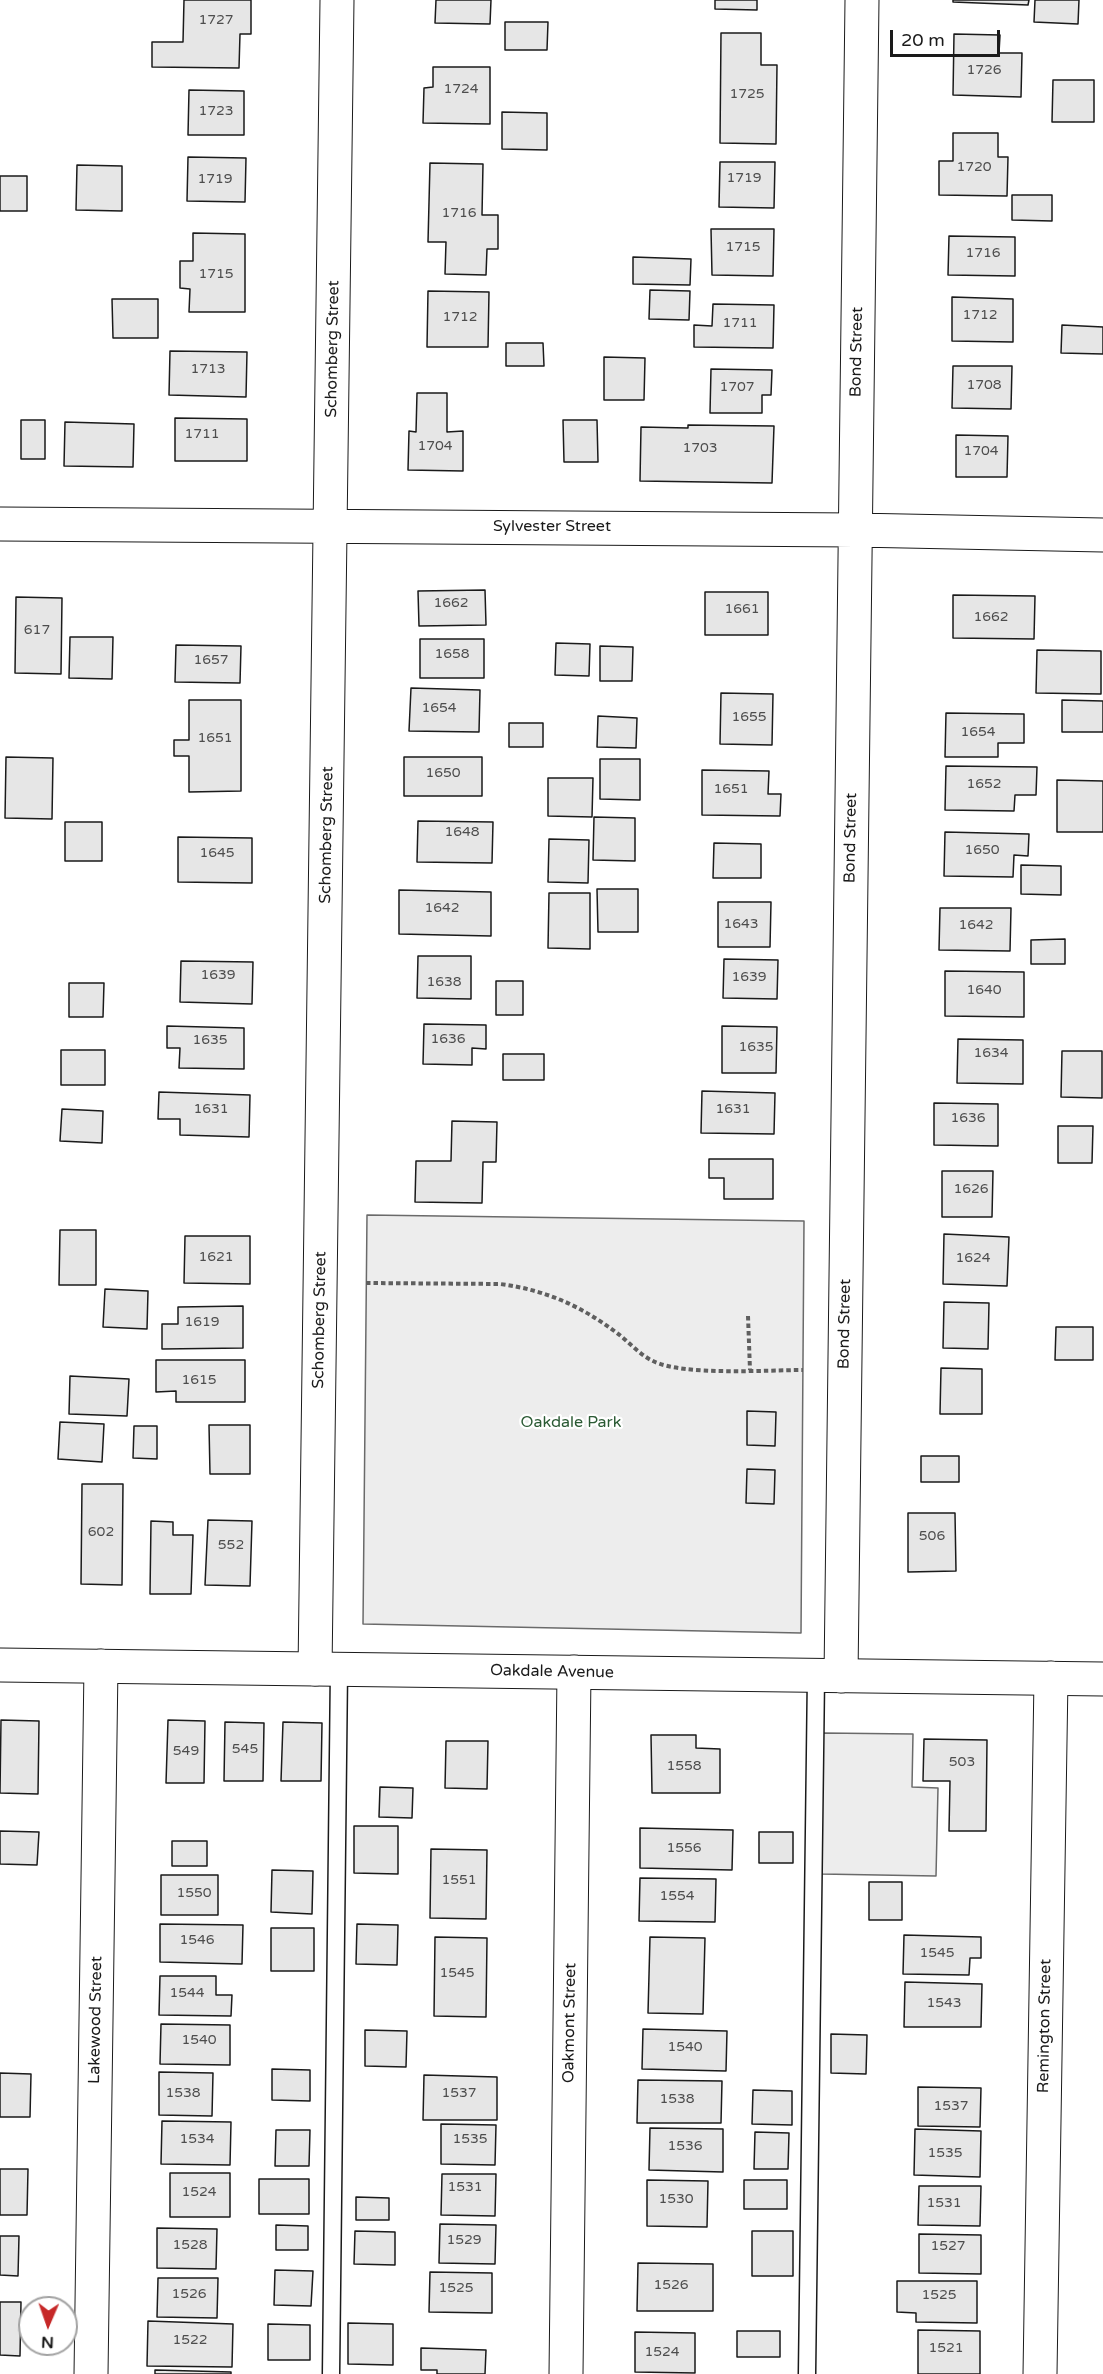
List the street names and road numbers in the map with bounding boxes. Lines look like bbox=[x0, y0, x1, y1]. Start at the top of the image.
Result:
street label: Schomberg Street bbox=[322, 280, 344, 418]
street label: Bond Street bbox=[847, 307, 867, 397]
street label: Sylvester Street bbox=[493, 517, 611, 537]
street label: Schomberg Street bbox=[316, 766, 338, 904]
street label: Bond Street bbox=[841, 793, 861, 883]
street label: Schomberg Street bbox=[309, 1251, 331, 1389]
street label: Bond Street bbox=[835, 1279, 855, 1369]
street label: Oakdale Avenue bbox=[490, 1661, 614, 1683]
street label: Lakewood Street bbox=[85, 1956, 107, 2084]
street label: Remington Street bbox=[1034, 1959, 1056, 2093]
street label: Oakmont Street bbox=[559, 1963, 581, 2083]

